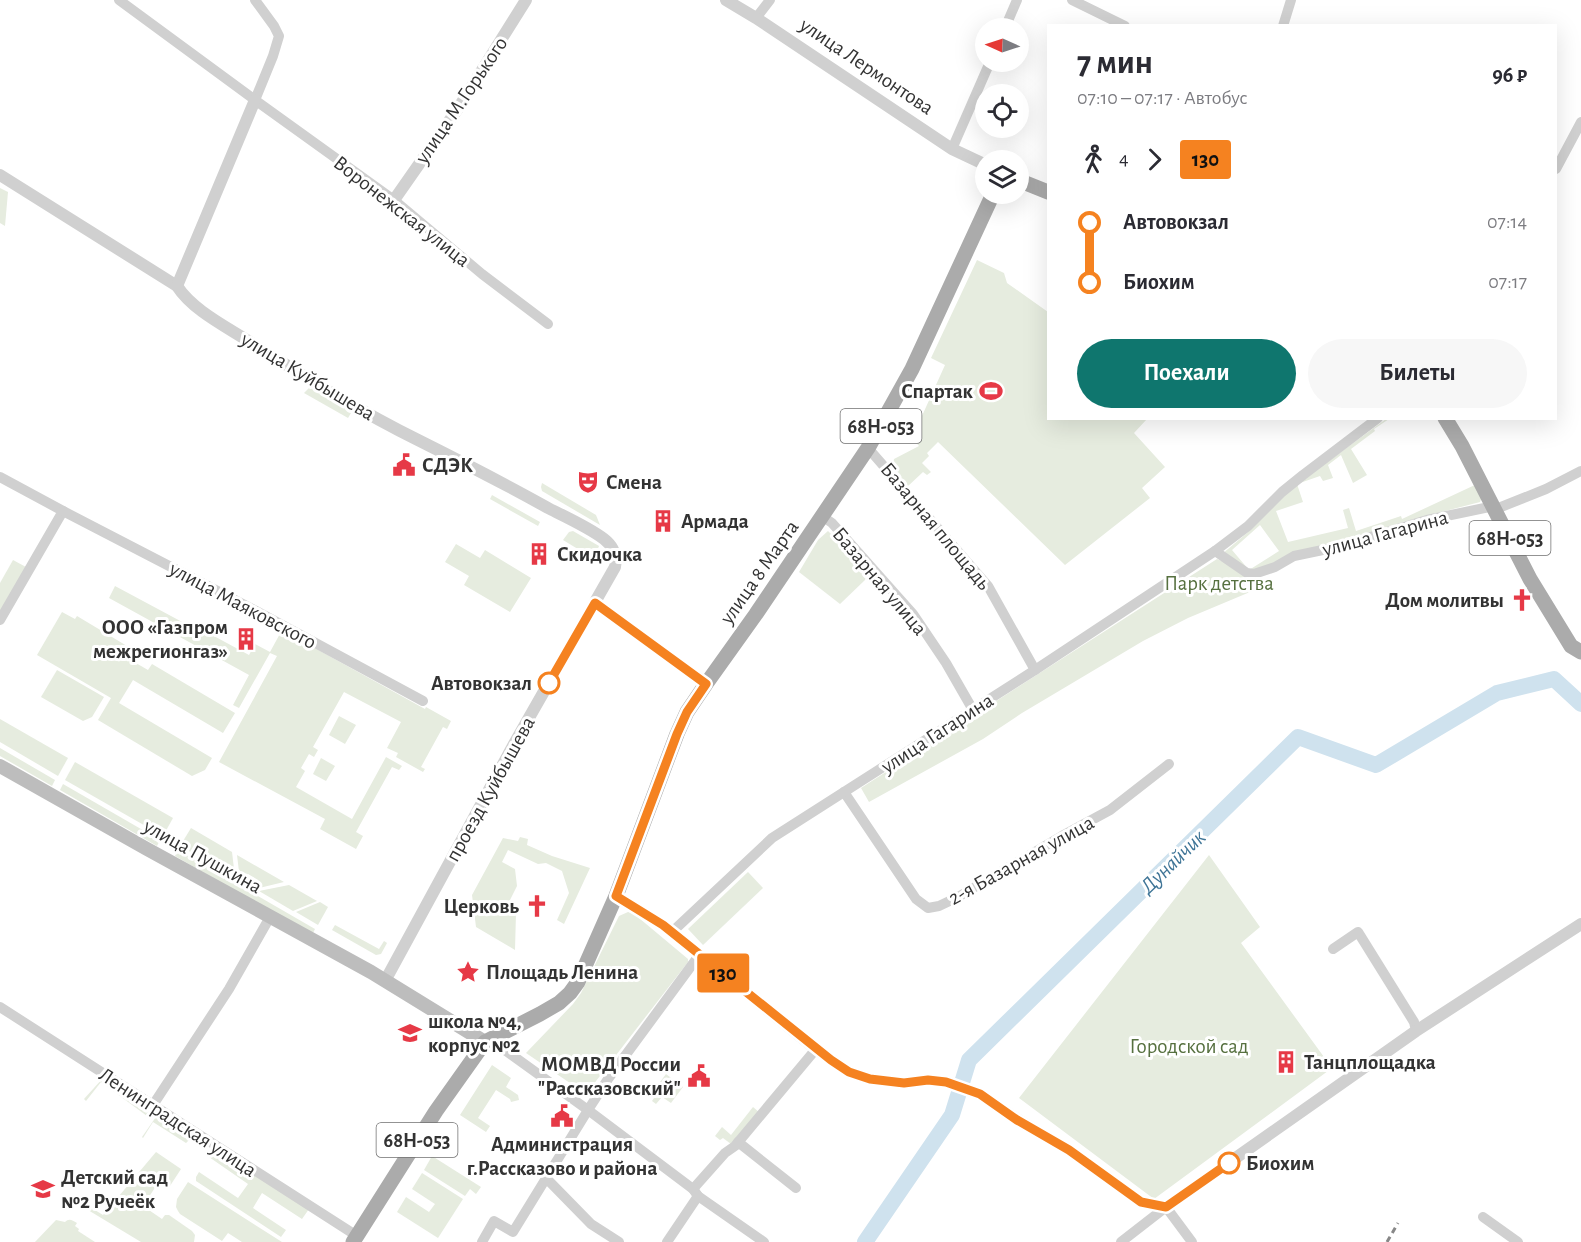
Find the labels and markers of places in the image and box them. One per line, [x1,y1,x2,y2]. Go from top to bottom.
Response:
sports icon: Спартак [978,378,1004,404]
place label: Спартак [901,381,974,402]
public building icon: СДЭК [391,452,417,478]
place label: СДЭК [422,455,473,476]
theatre icon: Смена [575,469,601,495]
place label: Смена [606,472,662,493]
building icon: Армада [650,508,676,534]
place label: Армада [681,511,749,532]
building icon: Скидочка [526,541,552,567]
place label: Скидочка [557,544,642,565]
church icon: Дом молитвы [1509,587,1535,613]
place label: Дом молитвы [1385,590,1504,611]
place label: ООО «Газпром межрегионгаз» [93,617,228,662]
building icon: ООО «Газпром межрегионгаз» [233,626,259,652]
marker: Автовокзал [538,672,560,694]
place label: Автовокзал [431,673,532,694]
church icon: Церковь [524,893,550,919]
place label: Церковь [444,896,519,917]
place icon: Площадь Ленина [455,959,481,985]
place label: Площадь Ленина [486,962,638,983]
place label: школа №4, корпус №2 [428,1011,522,1056]
school or university icon: школа №4, корпус №2 [397,1020,423,1046]
building icon: Танцплощадка [1273,1049,1299,1075]
place label: Танцплощадка [1304,1052,1436,1073]
place label: МОМВД России "Рассказовский" [538,1054,681,1099]
public building icon: МОМВД России "Рассказовский" [686,1063,712,1089]
public building icon: Администрация г.Рассказово и района [549,1103,575,1129]
place label: Администрация г.Рассказово и района [467,1134,657,1179]
marker: Биохим [1218,1152,1240,1174]
place label: Биохим [1246,1153,1314,1174]
place label: Детский сад №2 Ручеёк [61,1167,168,1212]
school or university icon: Детский сад №2 Ручеёк [30,1176,56,1202]

